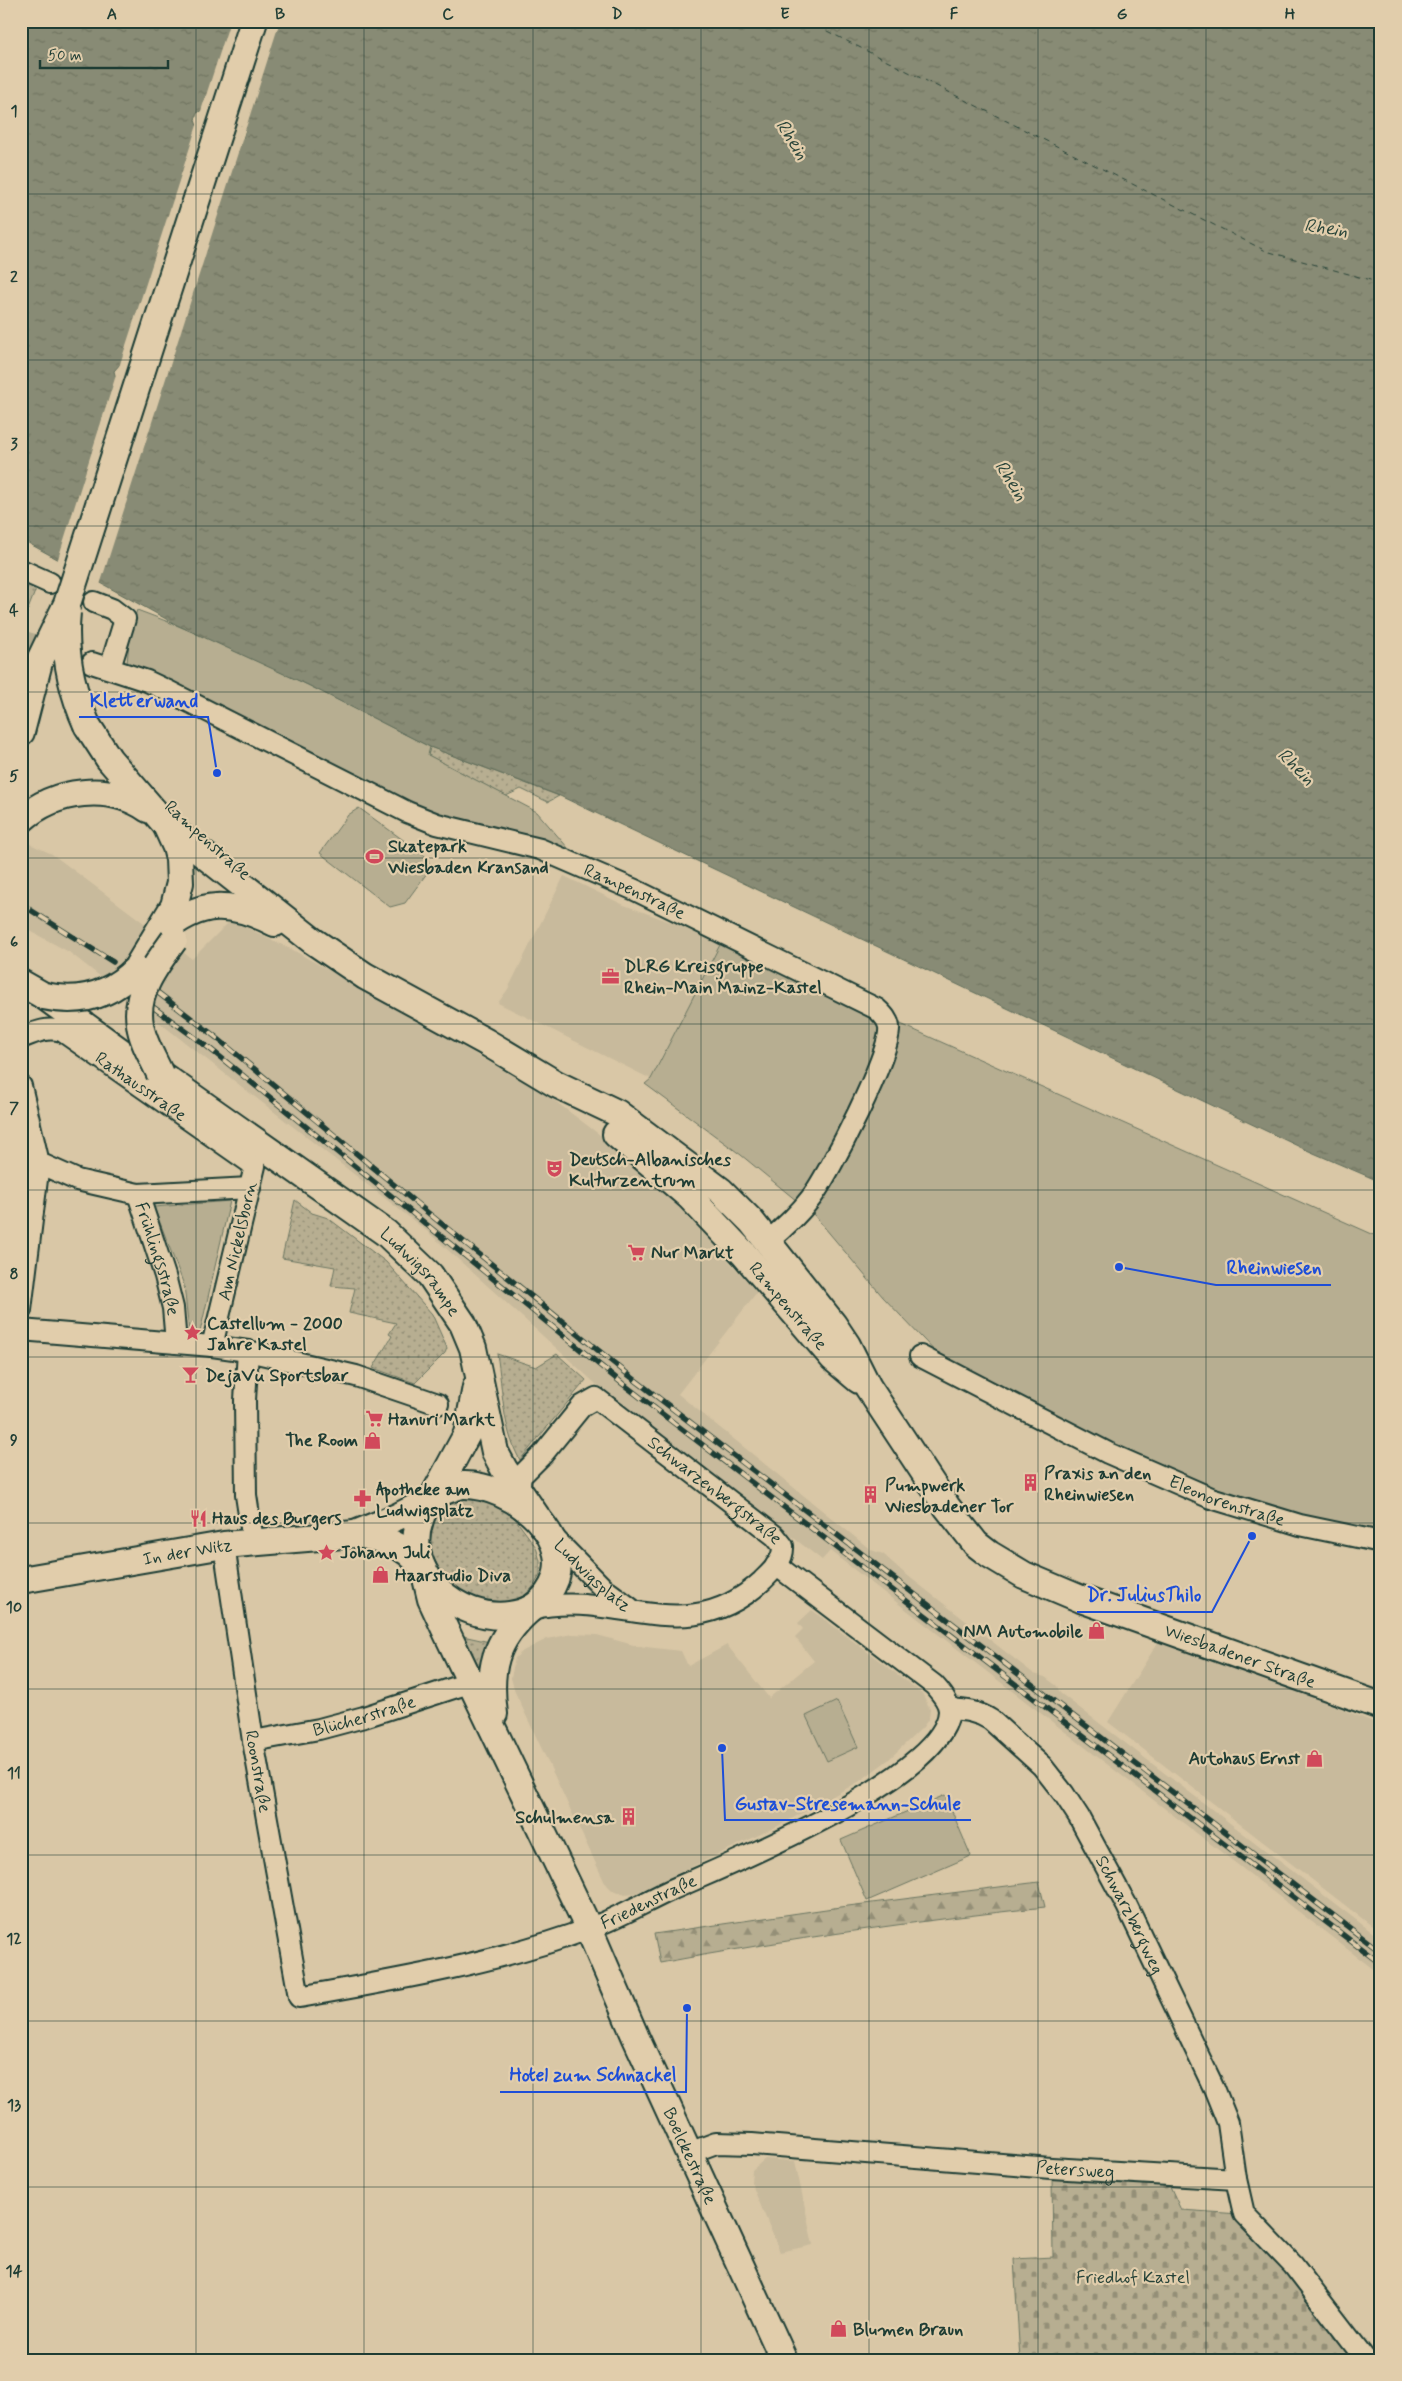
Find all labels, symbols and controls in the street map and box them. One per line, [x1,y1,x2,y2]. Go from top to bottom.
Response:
text: A [107,4,117,25]
text: B [275,4,285,25]
text: C [442,4,454,25]
text: D [611,4,623,25]
text: E [780,4,790,25]
text: F [950,4,959,25]
text: G [1117,4,1128,25]
text: H [1285,4,1296,25]
scale bar [40,38,168,70]
text: 50 m [48,46,82,66]
text: 1 [10,101,18,122]
water label: Rhein [769,115,814,165]
water label: Rhein [1302,213,1349,244]
text: 2 [10,267,18,288]
text: 3 [10,434,18,455]
water label: Rhein [988,456,1033,506]
text: 4 [9,600,19,621]
callout: Kletterwand [79,683,208,717]
text: Kletterwand [90,689,199,714]
water label: Rhein [1272,743,1320,791]
text: 5 [9,766,19,787]
street label: Rampenstraße [159,795,256,886]
place label: Skatepark Wiesbaden Kransand [387,835,549,880]
sports icon: Skatepark Wiesbaden Kransand [364,846,384,866]
street label: Rampenstraße [580,858,689,926]
text: 6 [10,932,18,953]
place label: DLRG Kreisgruppe Rhein-Main Mainz-Kastel [624,955,822,1000]
office icon: DLRG Kreisgruppe Rhein-Main Mainz-Kastel [600,966,620,986]
street label: Rathausstraße [90,1047,191,1128]
text: 7 [9,1098,19,1119]
place label: Deutsch-Albanisches Kulturzentrum [569,1148,731,1193]
theatre icon: Deutsch-Albanisches Kulturzentrum [545,1159,565,1179]
street label: Am Nickelsborn [213,1179,263,1303]
street label: Frühlingsstraße [129,1199,185,1317]
street label: Ludwigsrampe [374,1222,466,1322]
place label: Nur Markt [651,1241,734,1265]
supermarket icon: Nur Markt [627,1242,647,1262]
callout: Rheinwiesen [1216,1251,1331,1285]
text: Rheinwiesen [1227,1256,1322,1281]
street label: Rampenstraße [743,1257,832,1356]
text: 8 [9,1264,19,1285]
place label: Castellum - 2000 Jahre Kastel [207,1312,343,1357]
place icon: Castellum - 2000 Jahre Kastel [183,1323,203,1343]
place label: DejaVu Sportsbar [205,1364,349,1388]
bar icon: DejaVu Sportsbar [181,1365,201,1385]
place label: Hanuri Markt [388,1408,496,1432]
supermarket icon: Hanuri Markt [364,1409,384,1429]
place label: The Room [285,1429,358,1453]
text: 9 [10,1430,18,1451]
shop icon: The Room [362,1430,382,1450]
street label: Schwarzenbergstraße [642,1431,788,1550]
place label: Praxis an den Rheinwiesen [1044,1462,1151,1507]
street label: Eleonorenstraße [1165,1470,1288,1533]
building icon: Praxis an den Rheinwiesen [1020,1473,1040,1493]
place label: Pumpwerk Wiesbadener Tor [884,1474,1014,1519]
place label: Apotheke am Ludwigsplatz [376,1478,474,1523]
building icon: Pumpwerk Wiesbadener Tor [861,1485,881,1505]
pharmacy icon: Apotheke am Ludwigsplatz [352,1489,372,1509]
place label: Haus des Burgers [212,1507,342,1531]
restaurant icon: Haus des Burgers [188,1508,208,1528]
street label: In der Witz [141,1533,233,1572]
street label: Ludwigsplatz [548,1534,636,1618]
place label: Johann Juli [340,1541,431,1565]
place icon: Johann Juli [316,1542,336,1562]
place label: Haarstudio Diva [395,1564,511,1588]
shop icon: Haarstudio Diva [371,1565,391,1585]
callout: Dr. JuliusThilo [1077,1578,1212,1612]
text: Dr. JuliusThilo [1087,1583,1201,1608]
text: 10 [6,1597,22,1618]
street label: Wiesbadener Straße [1161,1619,1319,1695]
place label: NM Automobile [963,1620,1084,1644]
shop icon: NM Automobile [1087,1621,1107,1641]
street label: Blücherstraße [311,1690,419,1743]
street label: Roonstraße [239,1729,277,1815]
place label: Autohaus Ernst [1189,1747,1301,1771]
shop icon: Autohaus Ernst [1304,1748,1324,1768]
text: 11 [7,1763,21,1784]
callout: Gustav-Stresemann-Schule [725,1786,971,1820]
text: Gustav-Stresemann-Schule [735,1792,961,1817]
place label: Schulmensa [515,1806,615,1830]
building icon: Schulmensa [618,1807,638,1827]
street label: Schwarzbergweg [1089,1851,1169,1979]
street label: Friedenstraße [597,1869,701,1936]
text: 12 [6,1929,22,1950]
callout: Hotel zum Schnackel [500,2058,686,2092]
text: Hotel zum Schnackel [509,2063,677,2088]
text: 13 [7,2095,21,2116]
street label: Boelckestraße [657,2104,722,2209]
street label: Petersweg [1035,2156,1115,2186]
text: 14 [6,2261,23,2282]
park label: Friedhof Kastel [1076,2266,1190,2290]
place label: Blumen Braun [853,2318,963,2342]
shop icon: Blumen Braun [829,2319,849,2339]

